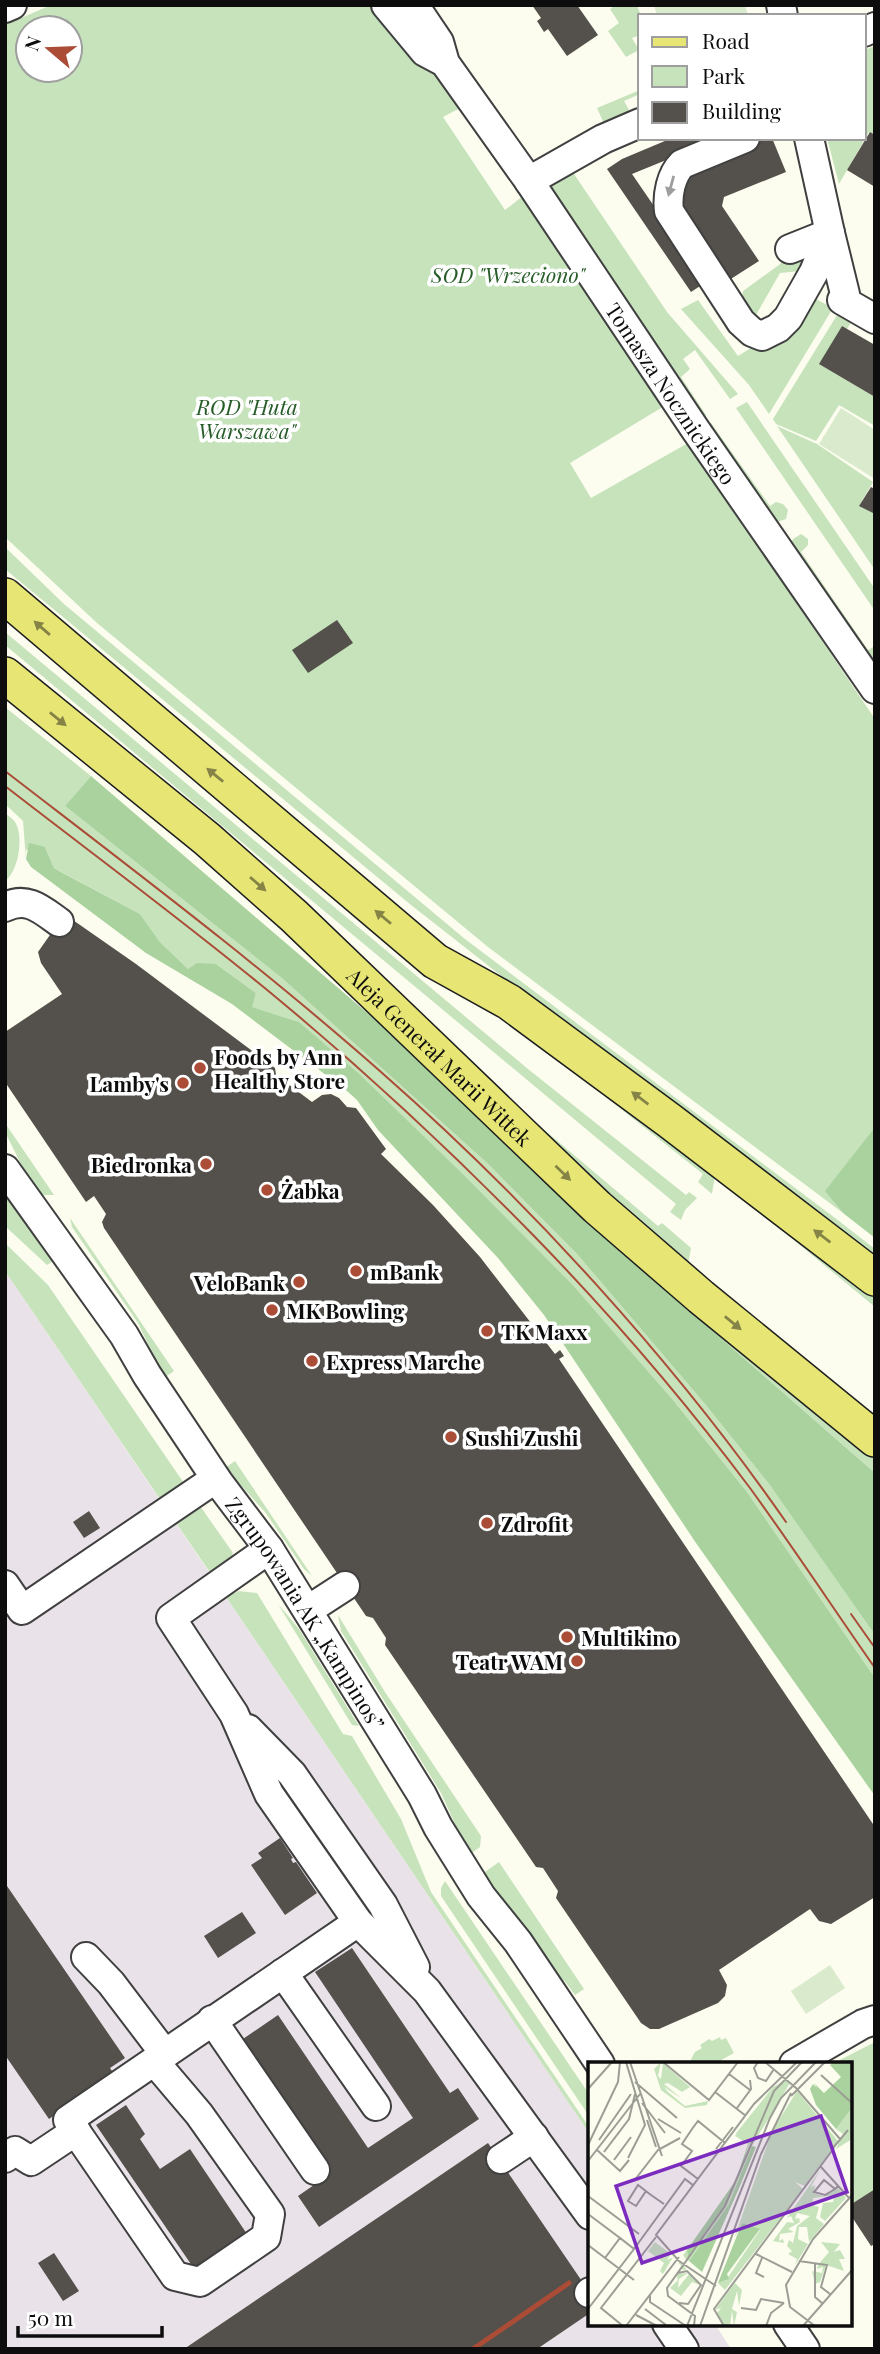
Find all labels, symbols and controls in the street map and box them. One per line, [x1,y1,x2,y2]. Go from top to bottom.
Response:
north arrow [14,14,84,84]
legend [638,14,866,140]
text: Road [702,26,750,54]
text: N [17,32,47,54]
text: Park [702,61,746,89]
text: Building [702,96,781,124]
one-way arrow [666,176,676,197]
park label: SOD "Wrzeciono" [430,260,587,288]
street label: Tomasza Nocznickiego [600,297,743,490]
park label: ROD "Huta Warszawa" [195,392,298,444]
one-way arrow [33,620,51,636]
one-way arrow [49,711,66,726]
one-way arrow [207,768,224,783]
one-way arrow [249,876,267,892]
one-way arrow [375,910,392,925]
street label: Aleja Generał Marii Wittek [341,960,539,1152]
place label: Foods by Ann Healthy Store [214,1042,345,1094]
marker: Foods by Ann Healthy Store [192,1060,208,1076]
place label: Lamby's [90,1069,169,1097]
marker: Lamby's [175,1075,191,1091]
one-way arrow [631,1092,649,1106]
place label: Biedronka [91,1150,192,1178]
marker: Biedronka [198,1156,214,1172]
one-way arrow [554,1165,571,1181]
place label: Żabka [281,1176,340,1204]
marker: Żabka [259,1182,275,1198]
one-way arrow [813,1228,831,1243]
place label: mBank [370,1257,440,1285]
marker: mBank [348,1263,364,1279]
place label: VeloBank [193,1268,286,1296]
marker: VeloBank [291,1274,307,1290]
place label: MK Bowling [286,1296,405,1324]
marker: MK Bowling [264,1302,280,1318]
one-way arrow [724,1316,742,1331]
place label: TK Maxx [501,1317,588,1345]
marker: TK Maxx [479,1323,495,1339]
place label: Express Marche [326,1347,481,1375]
marker: Express Marche [304,1353,320,1369]
place label: Sushi Zushi [465,1423,579,1451]
marker: Sushi Zushi [443,1429,459,1445]
street label: Zgrupowania AK „Kampinos” [220,1491,392,1735]
place label: Zdrofit [501,1509,569,1537]
marker: Zdrofit [479,1515,495,1531]
place label: Multikino [581,1623,677,1651]
marker: Multikino [559,1629,575,1645]
place label: Teatr WAM [456,1647,563,1675]
marker: Teatr WAM [569,1653,585,1669]
inset map [588,2062,852,2326]
scale bar [18,2294,161,2338]
text: 50 m [28,2303,74,2331]

